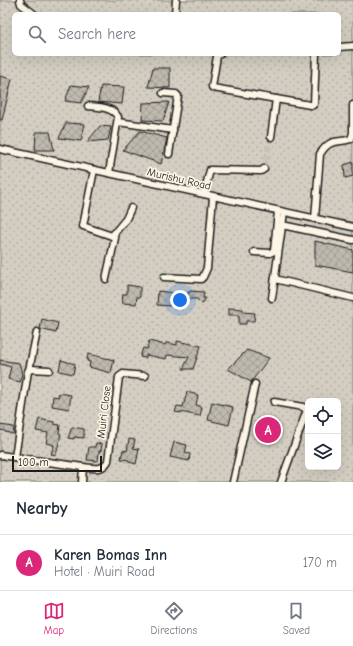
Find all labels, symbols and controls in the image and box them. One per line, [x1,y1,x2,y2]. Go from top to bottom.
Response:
search box [12,12,341,56]
icon: search [26,23,48,45]
text: Search here [58,25,136,43]
street label: Murishu Road [146,165,212,193]
your location [170,290,190,310]
street label: Muiri Close [94,385,114,439]
map controls [305,398,341,470]
button: locate [305,398,341,434]
pin: A [255,415,281,445]
button: layers [305,434,341,470]
scale bar [12,454,102,473]
text: 100 m [18,456,49,469]
text: Nearby [16,499,67,518]
text: Karen Bomas Inn [54,546,167,564]
text: A [25,555,33,570]
text: 170 m [303,555,337,570]
text: Hotel · Muiri Road [54,564,155,579]
tab: Map [43,600,65,637]
tab: Directions [151,600,197,637]
tab: Saved [283,600,310,637]

